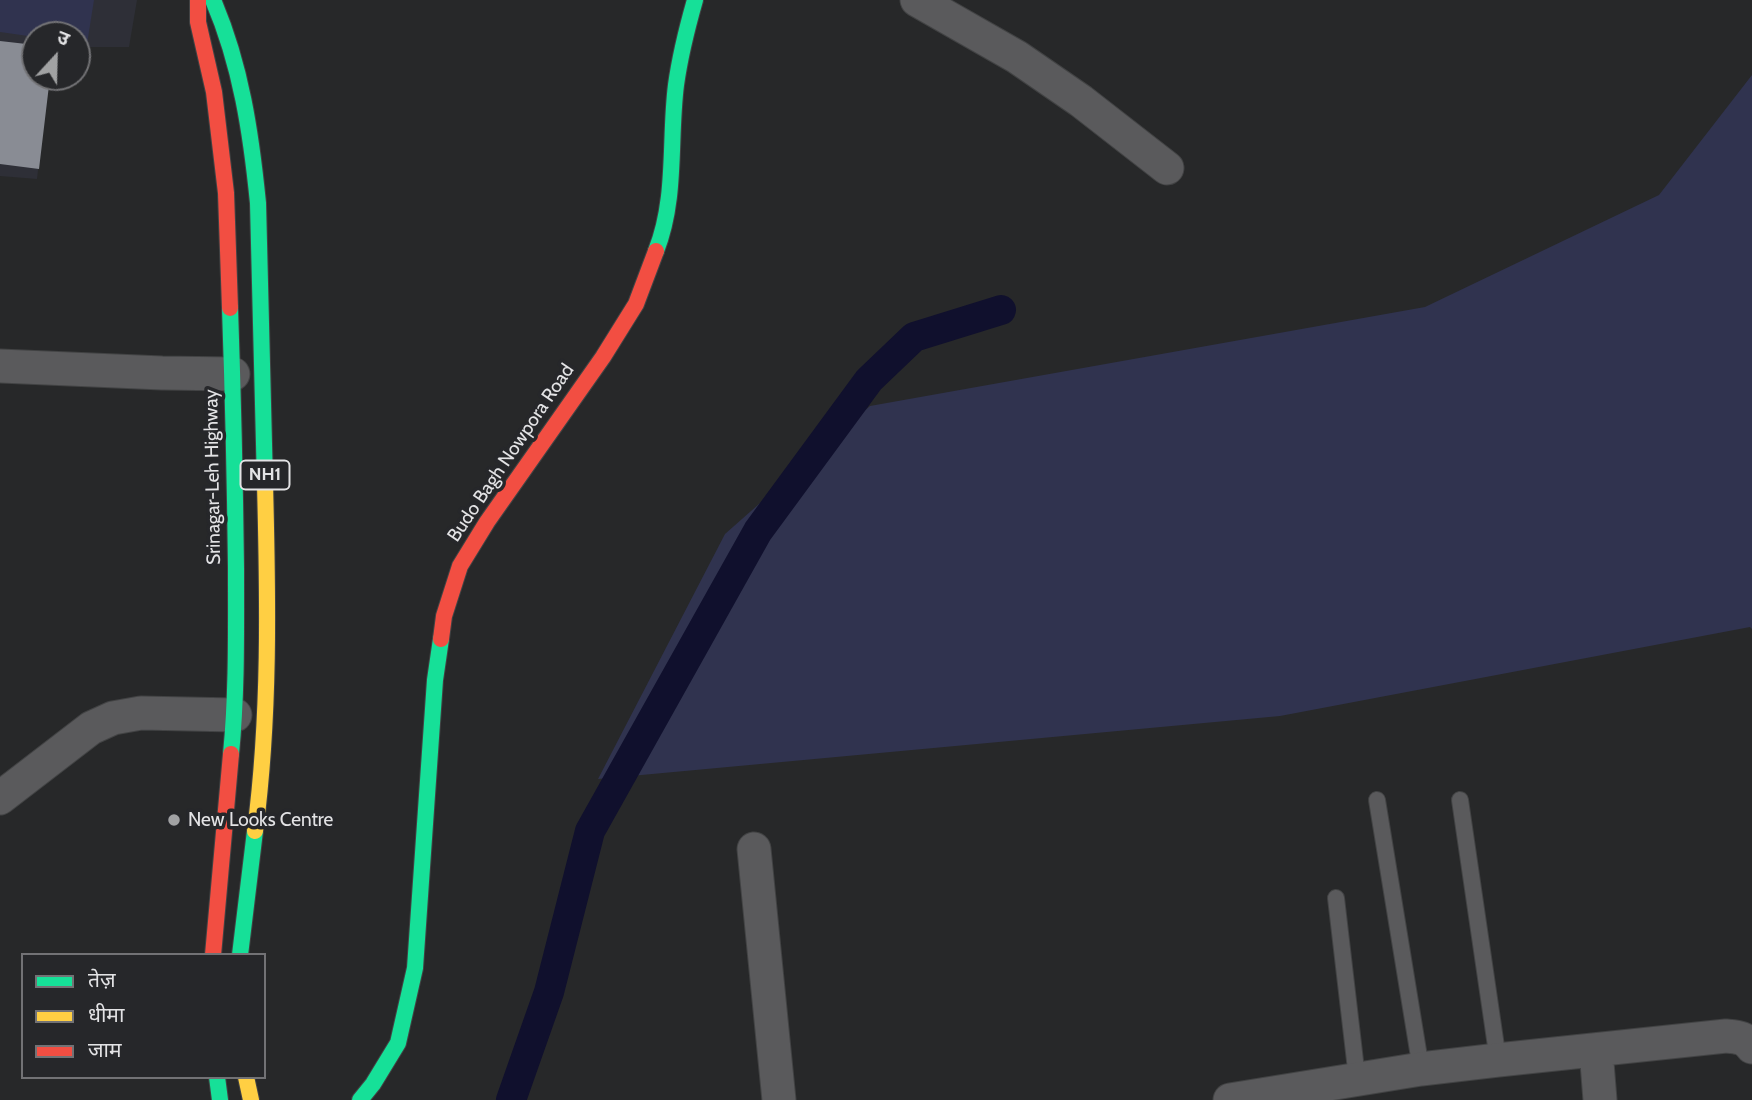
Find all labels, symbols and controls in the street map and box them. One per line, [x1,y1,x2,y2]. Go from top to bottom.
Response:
north arrow [21,21,91,91]
text: उ [54,25,73,51]
street label: Budo Bagh Nowpora Road [443,360,579,546]
street label: Srinagar-Leh Highway [200,389,226,565]
road number: NH1 [240,461,290,490]
place label: New Looks Centre [188,809,333,831]
marker: New Looks Centre [166,812,182,828]
legend [21,953,266,1079]
text: तेज़ [88,967,116,992]
text: धीमा [88,1002,124,1027]
text: जाम [88,1037,122,1062]

